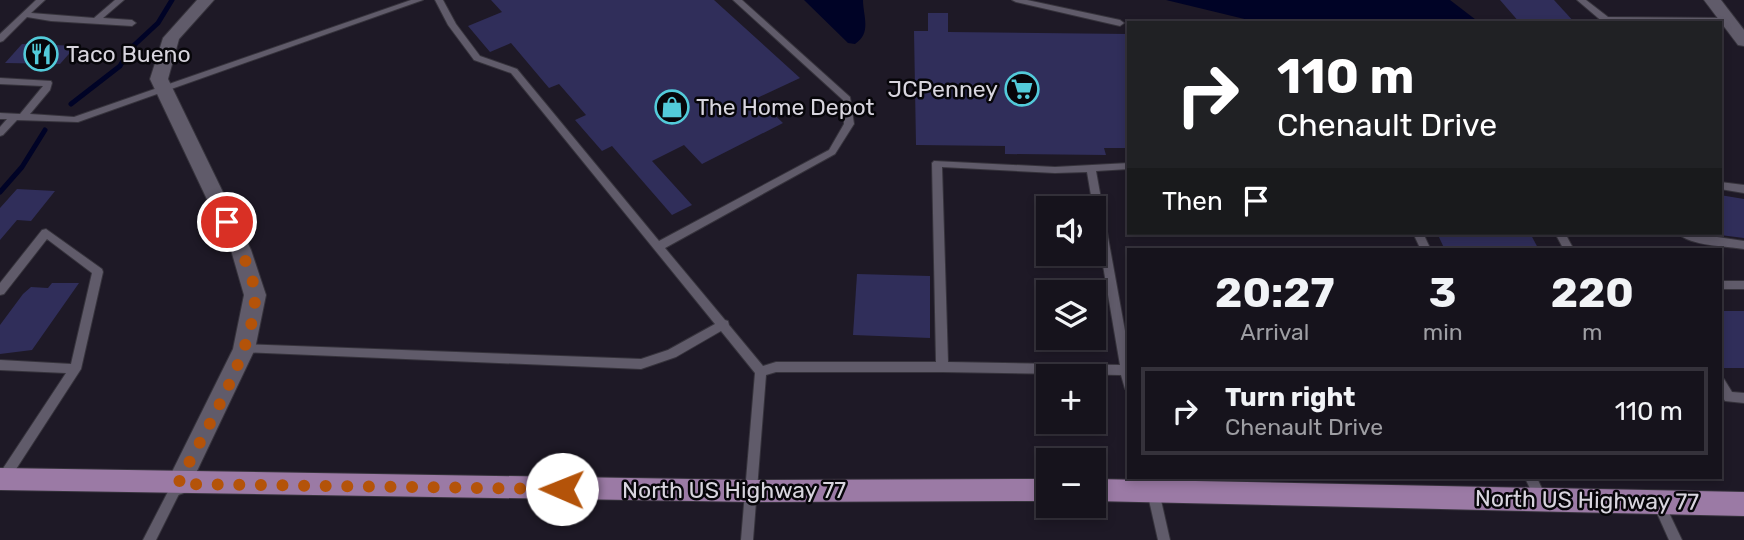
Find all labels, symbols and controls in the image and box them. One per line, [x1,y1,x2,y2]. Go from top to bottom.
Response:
restaurant icon: Taco Bueno [22,35,60,73]
place label: Taco Bueno [66,40,191,68]
text: 110 m [1277,47,1414,105]
icon: right [1162,49,1253,140]
supermarket icon: JCPenney [1003,70,1041,108]
place label: JCPenney [888,75,998,103]
shop icon: The Home Depot [653,88,691,126]
place label: The Home Depot [696,93,874,121]
text: Chenault Drive [1277,106,1497,144]
icon: arrive [1237,182,1275,220]
text: Then [1162,186,1223,217]
pin [197,192,257,252]
map controls [1036,196,1106,518]
button: sound [1036,196,1106,266]
icon: arrive [208,203,246,241]
text: 20:27 [1215,268,1335,318]
text: 3 [1429,268,1457,318]
text: 220 [1551,268,1634,318]
button: layers [1036,280,1106,350]
text: Arrival [1240,318,1309,346]
text: min [1423,318,1463,346]
text: m [1582,318,1603,346]
button: + [1036,364,1106,434]
text: Turn right [1225,382,1355,413]
icon: right [1166,392,1204,430]
text: 110 m [1615,396,1683,427]
text: Chenault Drive [1225,413,1383,441]
button: − [1036,448,1106,518]
position arrow [525,452,599,526]
street label: North US Highway 77 [622,476,846,504]
street label: North US Highway 77 [1475,484,1699,516]

